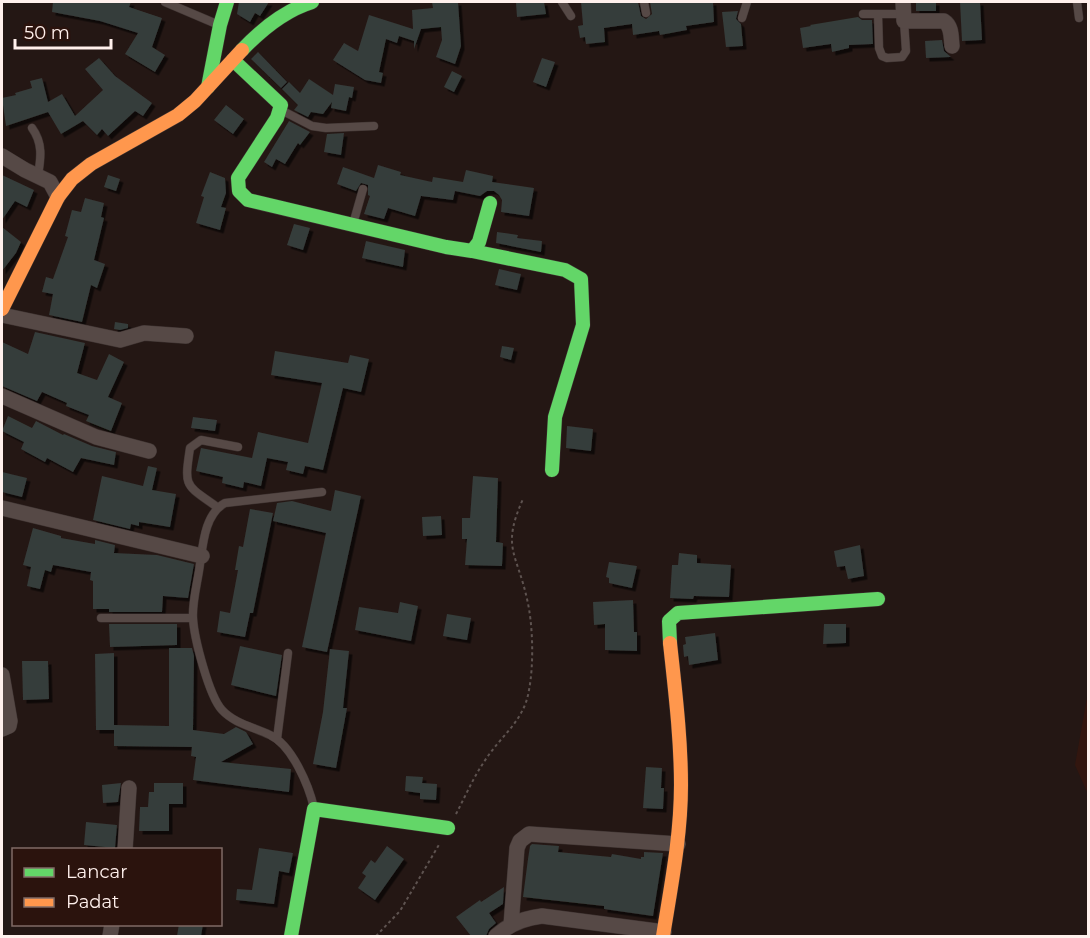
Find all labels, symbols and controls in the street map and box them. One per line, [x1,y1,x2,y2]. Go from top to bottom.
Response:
scale bar [15,12,111,50]
text: 50 m [24,22,70,44]
legend [12,848,222,926]
text: Lancar [66,861,127,883]
text: Padat [66,891,119,913]

